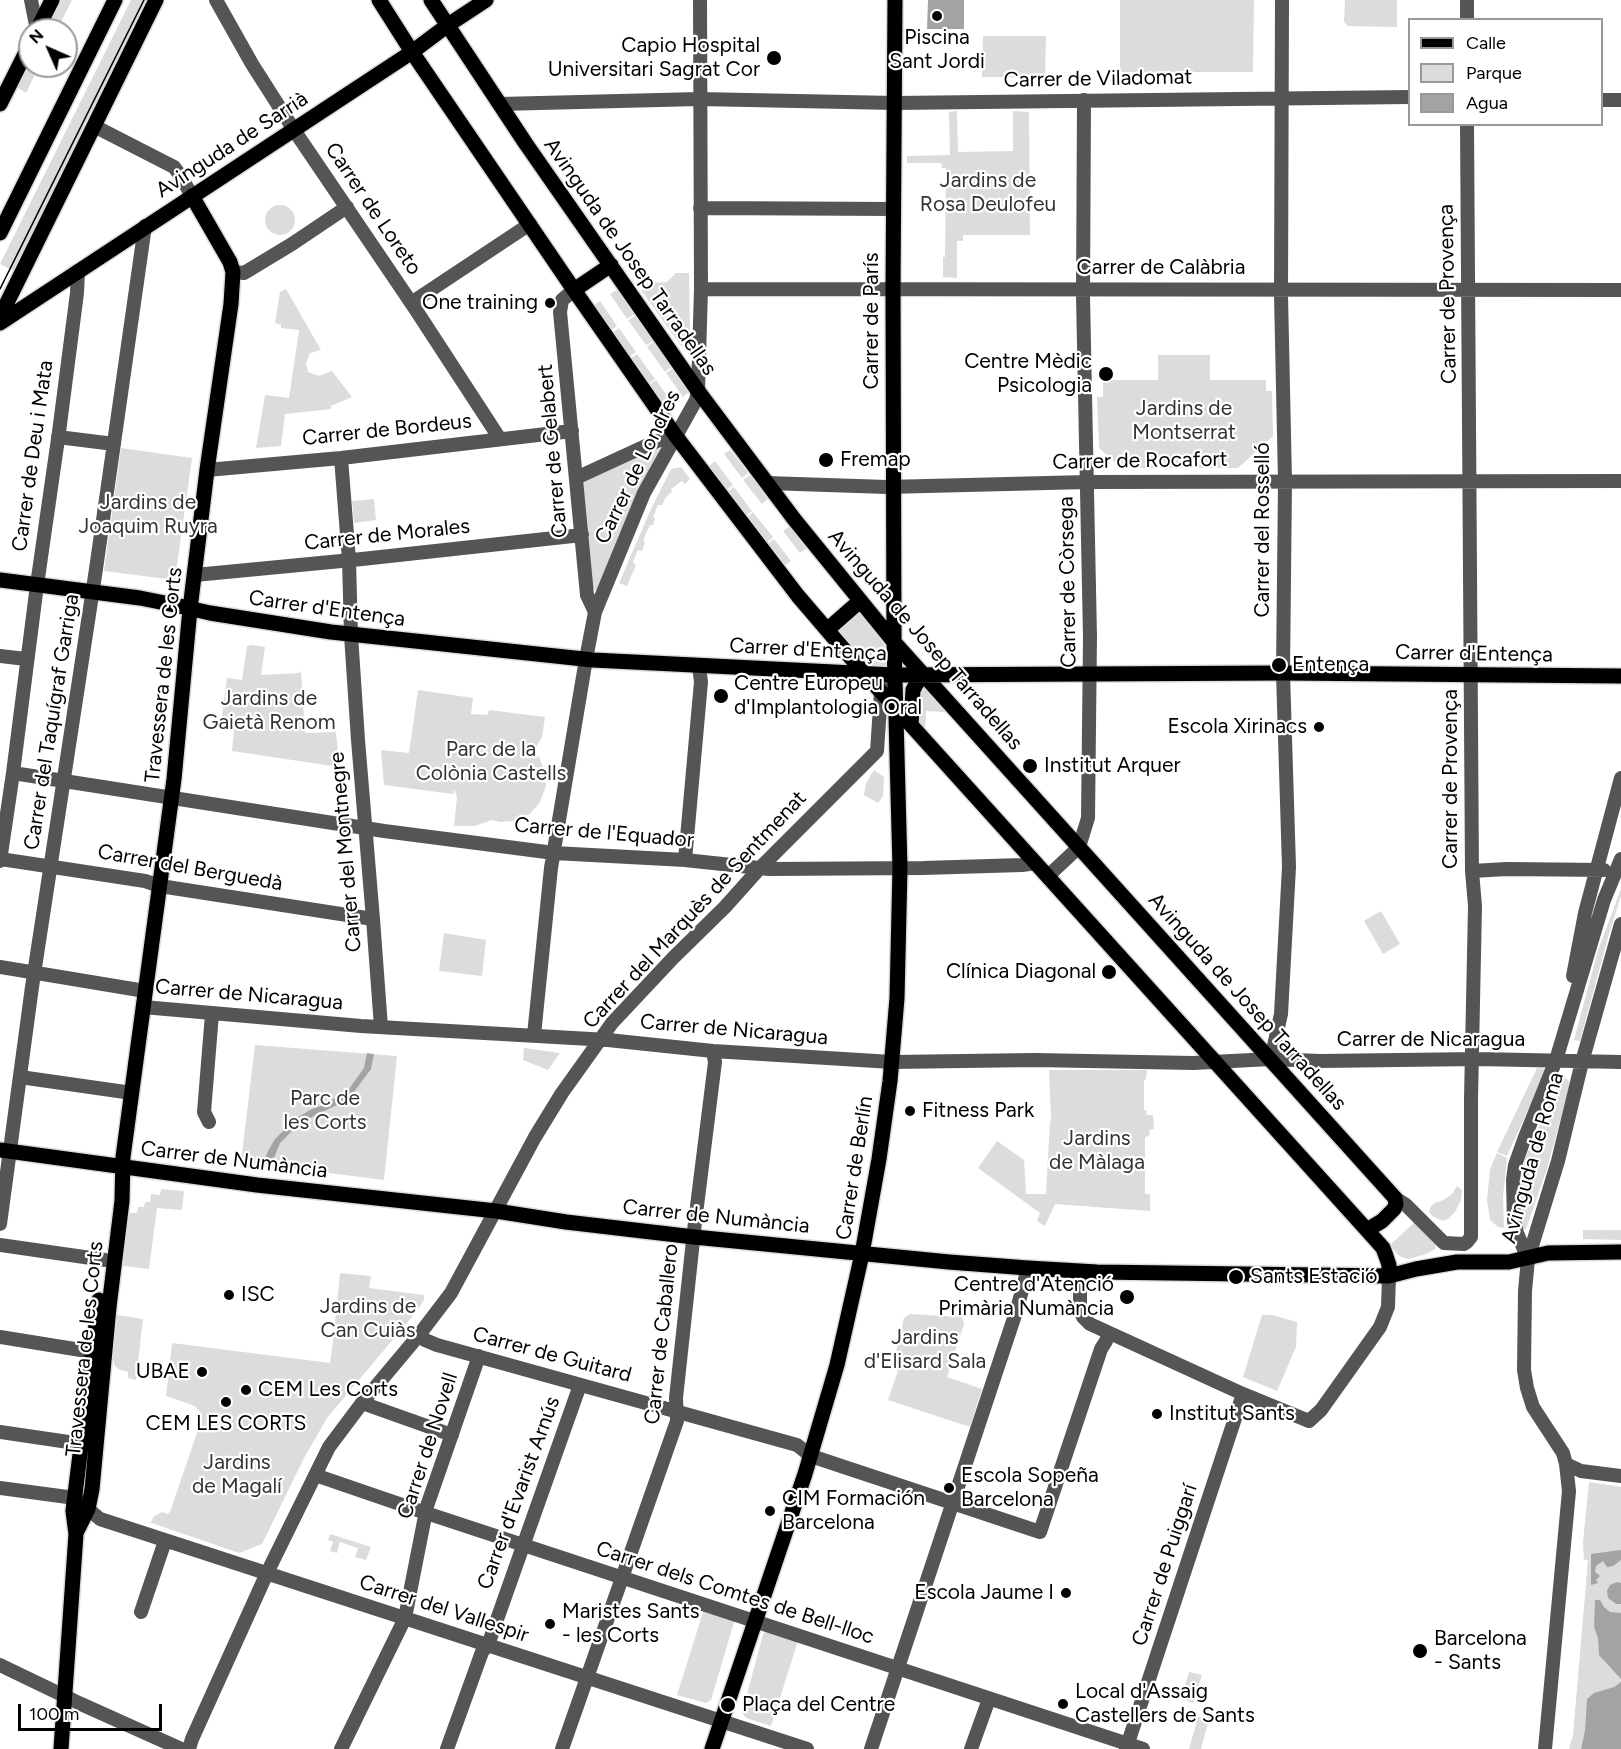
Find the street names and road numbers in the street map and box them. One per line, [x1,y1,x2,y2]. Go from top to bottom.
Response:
street label: Carrer de Viladomat [1004,65,1192,93]
street label: Avinguda de Sarrià [151,86,313,204]
street label: Avinguda de Josep Tarradellas [538,133,722,381]
street label: Carrer de Loreto [319,138,427,280]
street label: Carrer de Provença [1434,204,1462,384]
street label: Carrer de París [859,252,885,390]
street label: Carrer de Calàbria [1077,255,1245,281]
street label: Carrer de Deu i Mata [7,359,59,553]
street label: Carrer de Gelabert [533,363,573,539]
street label: Carrer de Londres [590,386,686,548]
street label: Carrer de Bordeus [301,409,473,451]
street label: Carrer del Rosselló [1250,442,1276,618]
street label: Carrer de Rocafort [1052,447,1228,475]
street label: Carrer de Còrsega [1054,496,1082,668]
street label: Carrer de Morales [303,514,471,556]
street label: Avinguda de Josep Tarradellas [822,525,1028,755]
street label: Travessera de les Corts [140,566,188,784]
street label: Carrer d'Entença [247,586,407,632]
street label: Carrer del Taquígraf Garriga [19,592,85,852]
street label: Carrer d'Entença [729,633,887,667]
street label: Carrer d'Entença [1395,640,1553,668]
street label: Carrer de Provença [1438,689,1464,869]
street label: Carrer del Montnegre [325,751,367,953]
street label: Carrer del Marquès de Sentmenat [578,786,812,1034]
street label: Carrer de l'Equador [513,813,695,853]
street label: Carrer del Berguedà [96,839,284,897]
street label: Avinguda de Josep Tarradellas [1143,888,1351,1116]
street label: Carrer de Nicaragua [154,974,344,1016]
street label: Carrer de Nicaragua [639,1009,829,1051]
street label: Carrer de Nicaragua [1337,1027,1525,1053]
street label: Avinguda de Roma [1497,1070,1569,1246]
street label: Carrer de Berlín [831,1094,879,1242]
street label: Carrer de Numància [139,1136,329,1184]
street label: Carrer de Numància [621,1195,811,1239]
street label: Travessera de les Corts [61,1240,109,1458]
street label: Carrer de Caballero [640,1242,684,1426]
street label: Carrer de Guitard [470,1322,634,1388]
street label: Carrer de Novell [392,1370,464,1522]
street label: Carrer d'Evarist Arnús [472,1393,566,1593]
street label: Carrer de Puiggarí [1127,1481,1203,1649]
street label: Carrer dels Comtes de Bell-lloc [593,1536,877,1650]
street label: Carrer del Vallespir [356,1570,532,1648]

